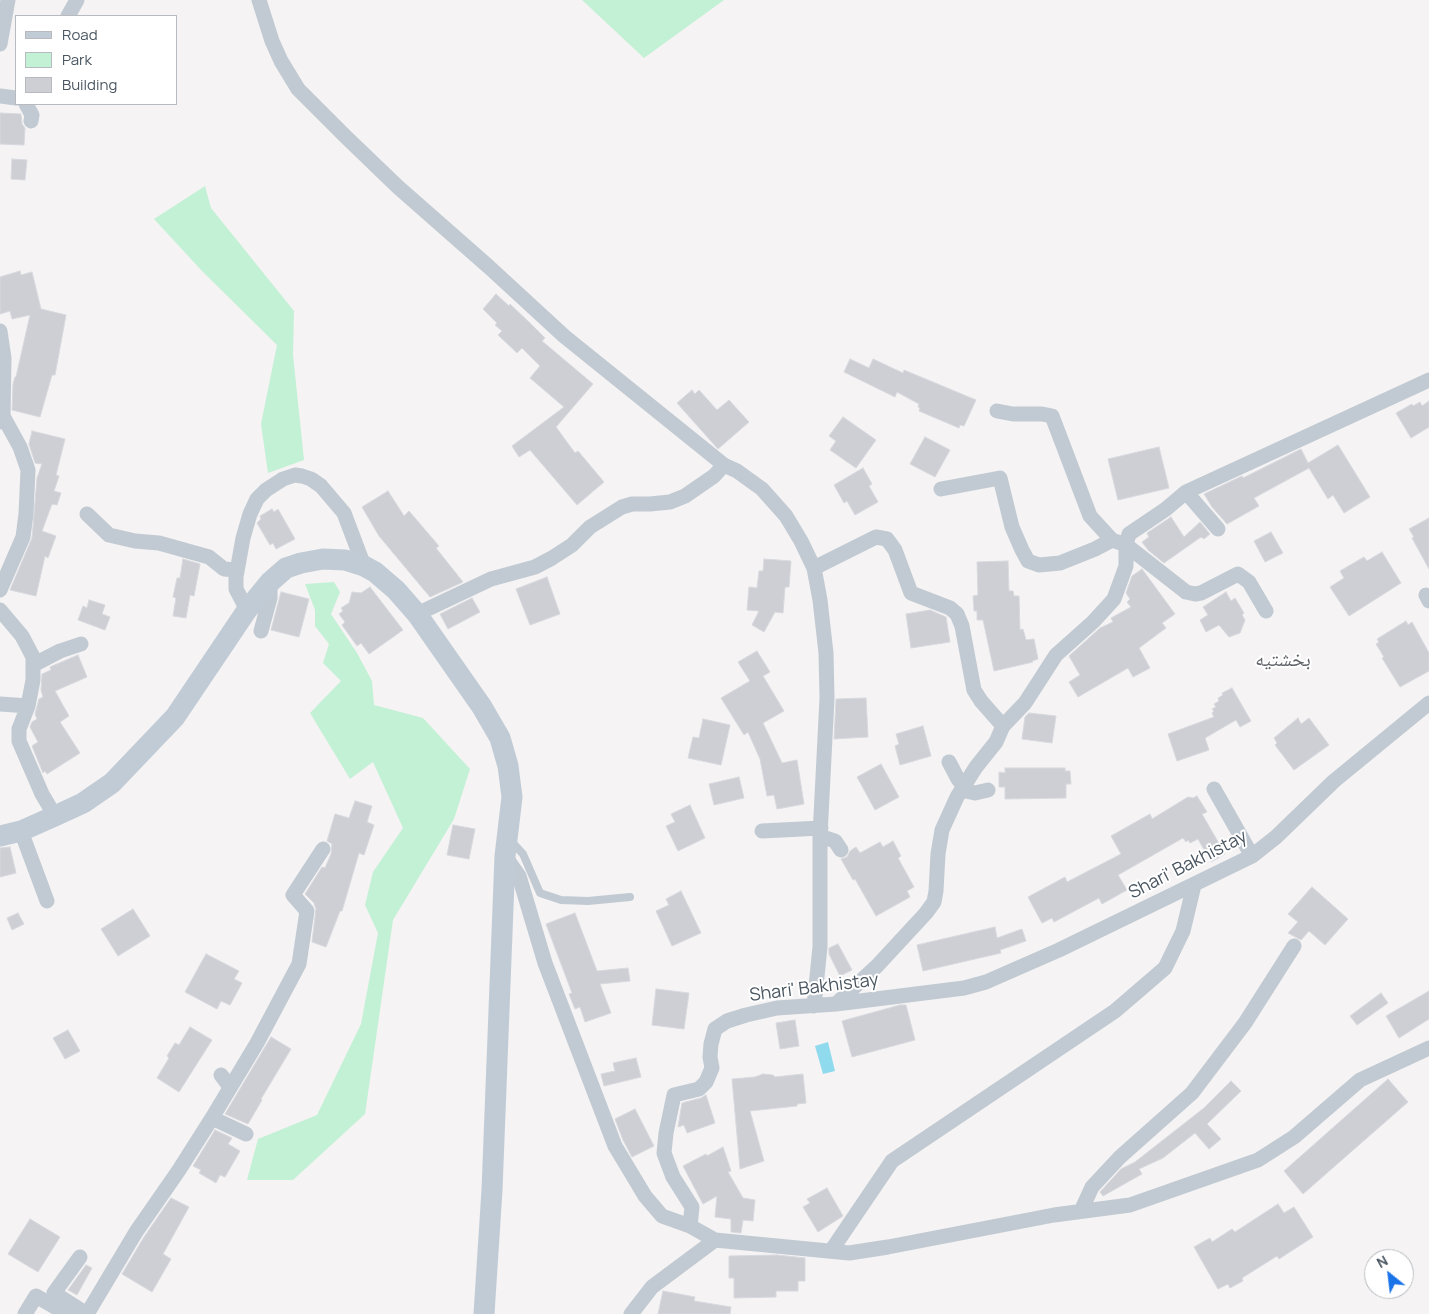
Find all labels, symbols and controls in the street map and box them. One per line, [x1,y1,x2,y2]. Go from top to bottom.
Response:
legend [15,15,178,105]
text: Road [62,24,98,45]
text: Park [62,49,92,70]
text: Building [62,74,117,95]
district label: بخشتيه [1255,648,1311,672]
street label: Shari' Bakhistay [1125,826,1251,904]
street label: Shari' Bakhistay [748,969,880,1007]
north arrow [1364,1249,1414,1299]
text: N [1373,1251,1391,1272]

